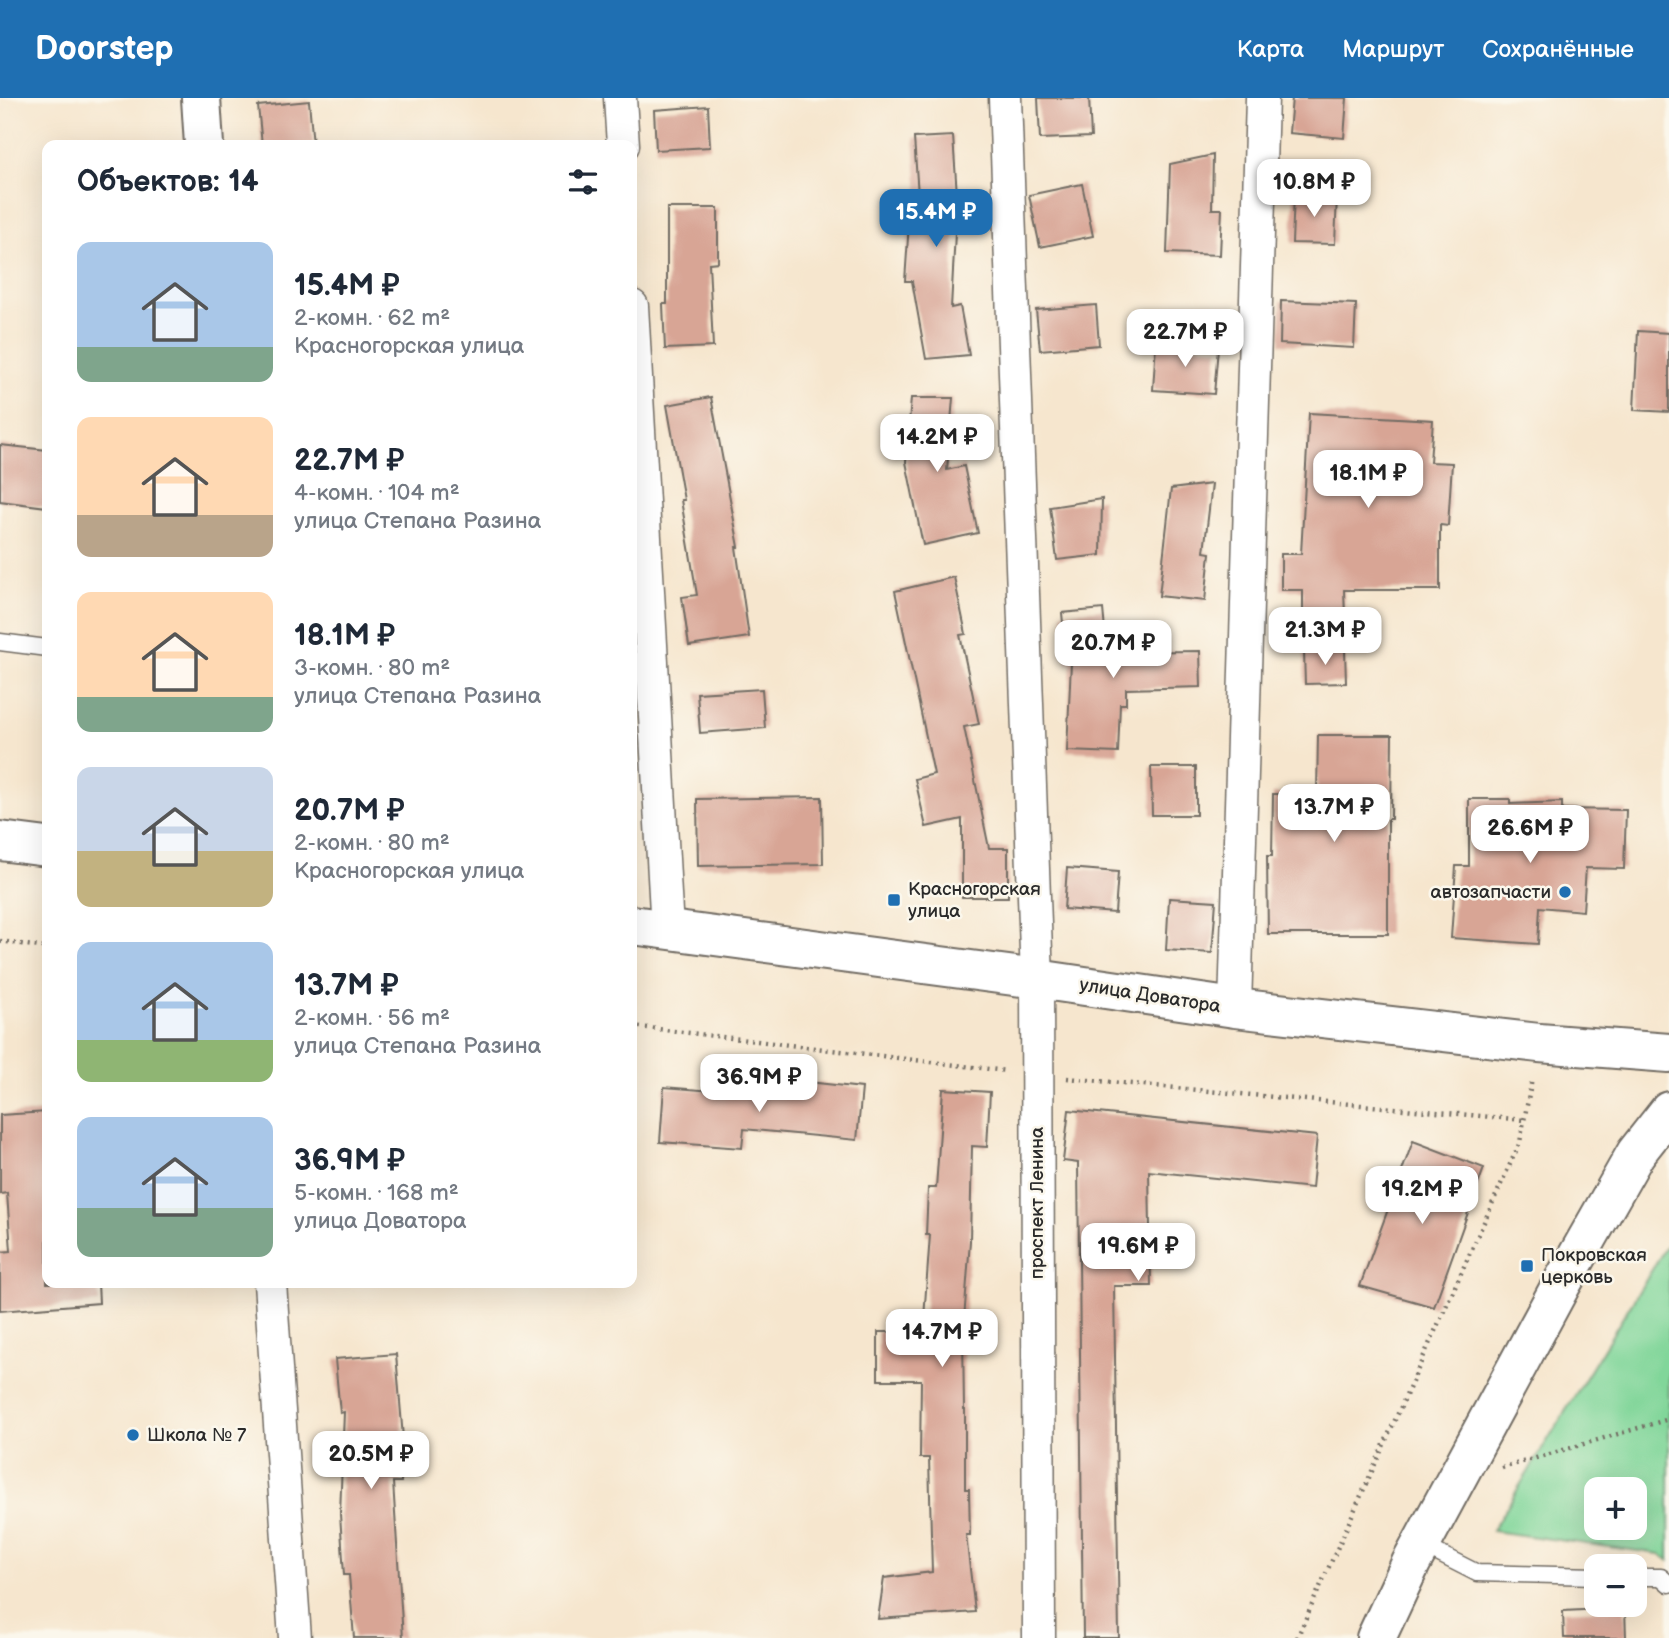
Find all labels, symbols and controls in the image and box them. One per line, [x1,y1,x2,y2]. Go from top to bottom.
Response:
text: Doorstep [35,29,173,69]
text: Карта [1237,35,1304,64]
text: Маршрут [1342,35,1444,64]
text: Сохранённые [1482,35,1634,64]
pin: 10.8M ₽ [1249,159,1379,219]
icon: filters [564,163,602,201]
text: Объектов: 14 [77,164,259,200]
text: 10.8M ₽ [1273,168,1355,196]
pin: 15.4M ₽ [871,190,1001,249]
text: 15.4M ₽ [896,198,976,226]
text: 15.4M ₽ [294,268,400,304]
icon: home [133,270,217,354]
text: 2-комн. · 62 m² [294,304,450,332]
pin: 22.7M ₽ [1120,310,1250,369]
text: 22.7M ₽ [1143,318,1227,346]
text: Красногорская улица [294,332,524,360]
pin: 14.2M ₽ [872,414,1002,474]
text: 14.2M ₽ [896,423,978,451]
text: 22.7M ₽ [294,443,405,479]
icon: home [133,445,217,529]
pin: 18.1M ₽ [1303,450,1433,510]
text: 18.1M ₽ [1329,459,1407,487]
text: 4-комн. · 104 m² [294,479,460,507]
text: улица Степана Разина [294,507,541,535]
pin: 21.3M ₽ [1260,608,1390,667]
text: 21.3M ₽ [1285,616,1365,644]
text: 18.1M ₽ [294,618,395,654]
icon: home [133,620,217,704]
pin: 20.7M ₽ [1048,620,1178,680]
text: 20.7M ₽ [1071,629,1155,657]
text: 3-комн. · 80 m² [294,654,450,682]
text: улица Степана Разина [294,682,541,710]
pin: 13.7M ₽ [1269,784,1399,844]
text: 20.7M ₽ [294,793,405,829]
text: 13.7M ₽ [1294,793,1374,821]
icon: home [133,795,217,879]
pin: 26.6M ₽ [1465,806,1595,865]
text: 26.6M ₽ [1487,814,1573,842]
text: 2-комн. · 80 m² [294,829,450,857]
text: Красногорская улица [294,857,524,885]
place label: Красногорская улица [908,878,1041,923]
place label: автозапчасти [1430,881,1551,904]
marker: автозапчасти [1557,884,1573,900]
marker: Красногорская улица [886,892,902,908]
text: 13.7M ₽ [294,968,399,1004]
icon: home [133,970,217,1054]
street label: улица Доватора [1078,973,1222,1019]
text: 2-комн. · 56 m² [294,1004,450,1032]
text: улица Степана Разина [294,1032,541,1060]
pin: 36.9M ₽ [694,1054,824,1114]
text: 36.9M ₽ [716,1063,802,1091]
street label: проспект Ленина [1026,1127,1049,1279]
text: 36.9M ₽ [294,1143,405,1179]
icon: home [133,1145,217,1229]
pin: 19.2M ₽ [1357,1166,1487,1226]
text: 19.2M ₽ [1381,1175,1463,1203]
text: 5-комн. · 168 m² [294,1179,459,1207]
text: улица Доватора [294,1207,467,1235]
pin: 19.6M ₽ [1073,1224,1203,1283]
text: 19.6M ₽ [1097,1232,1179,1260]
place label: Покровская церковь [1541,1244,1647,1289]
marker: Покровская церковь [1519,1258,1535,1274]
pin: 14.7M ₽ [877,1310,1007,1369]
text: 14.7M ₽ [902,1318,982,1346]
place label: Школа № 7 [147,1424,247,1447]
marker: Школа № 7 [125,1427,141,1443]
pin: 20.5M ₽ [306,1432,436,1491]
text: 20.5M ₽ [328,1440,414,1468]
map controls [1584,1477,1647,1617]
button: + [1584,1477,1647,1540]
button: − [1584,1554,1647,1617]

